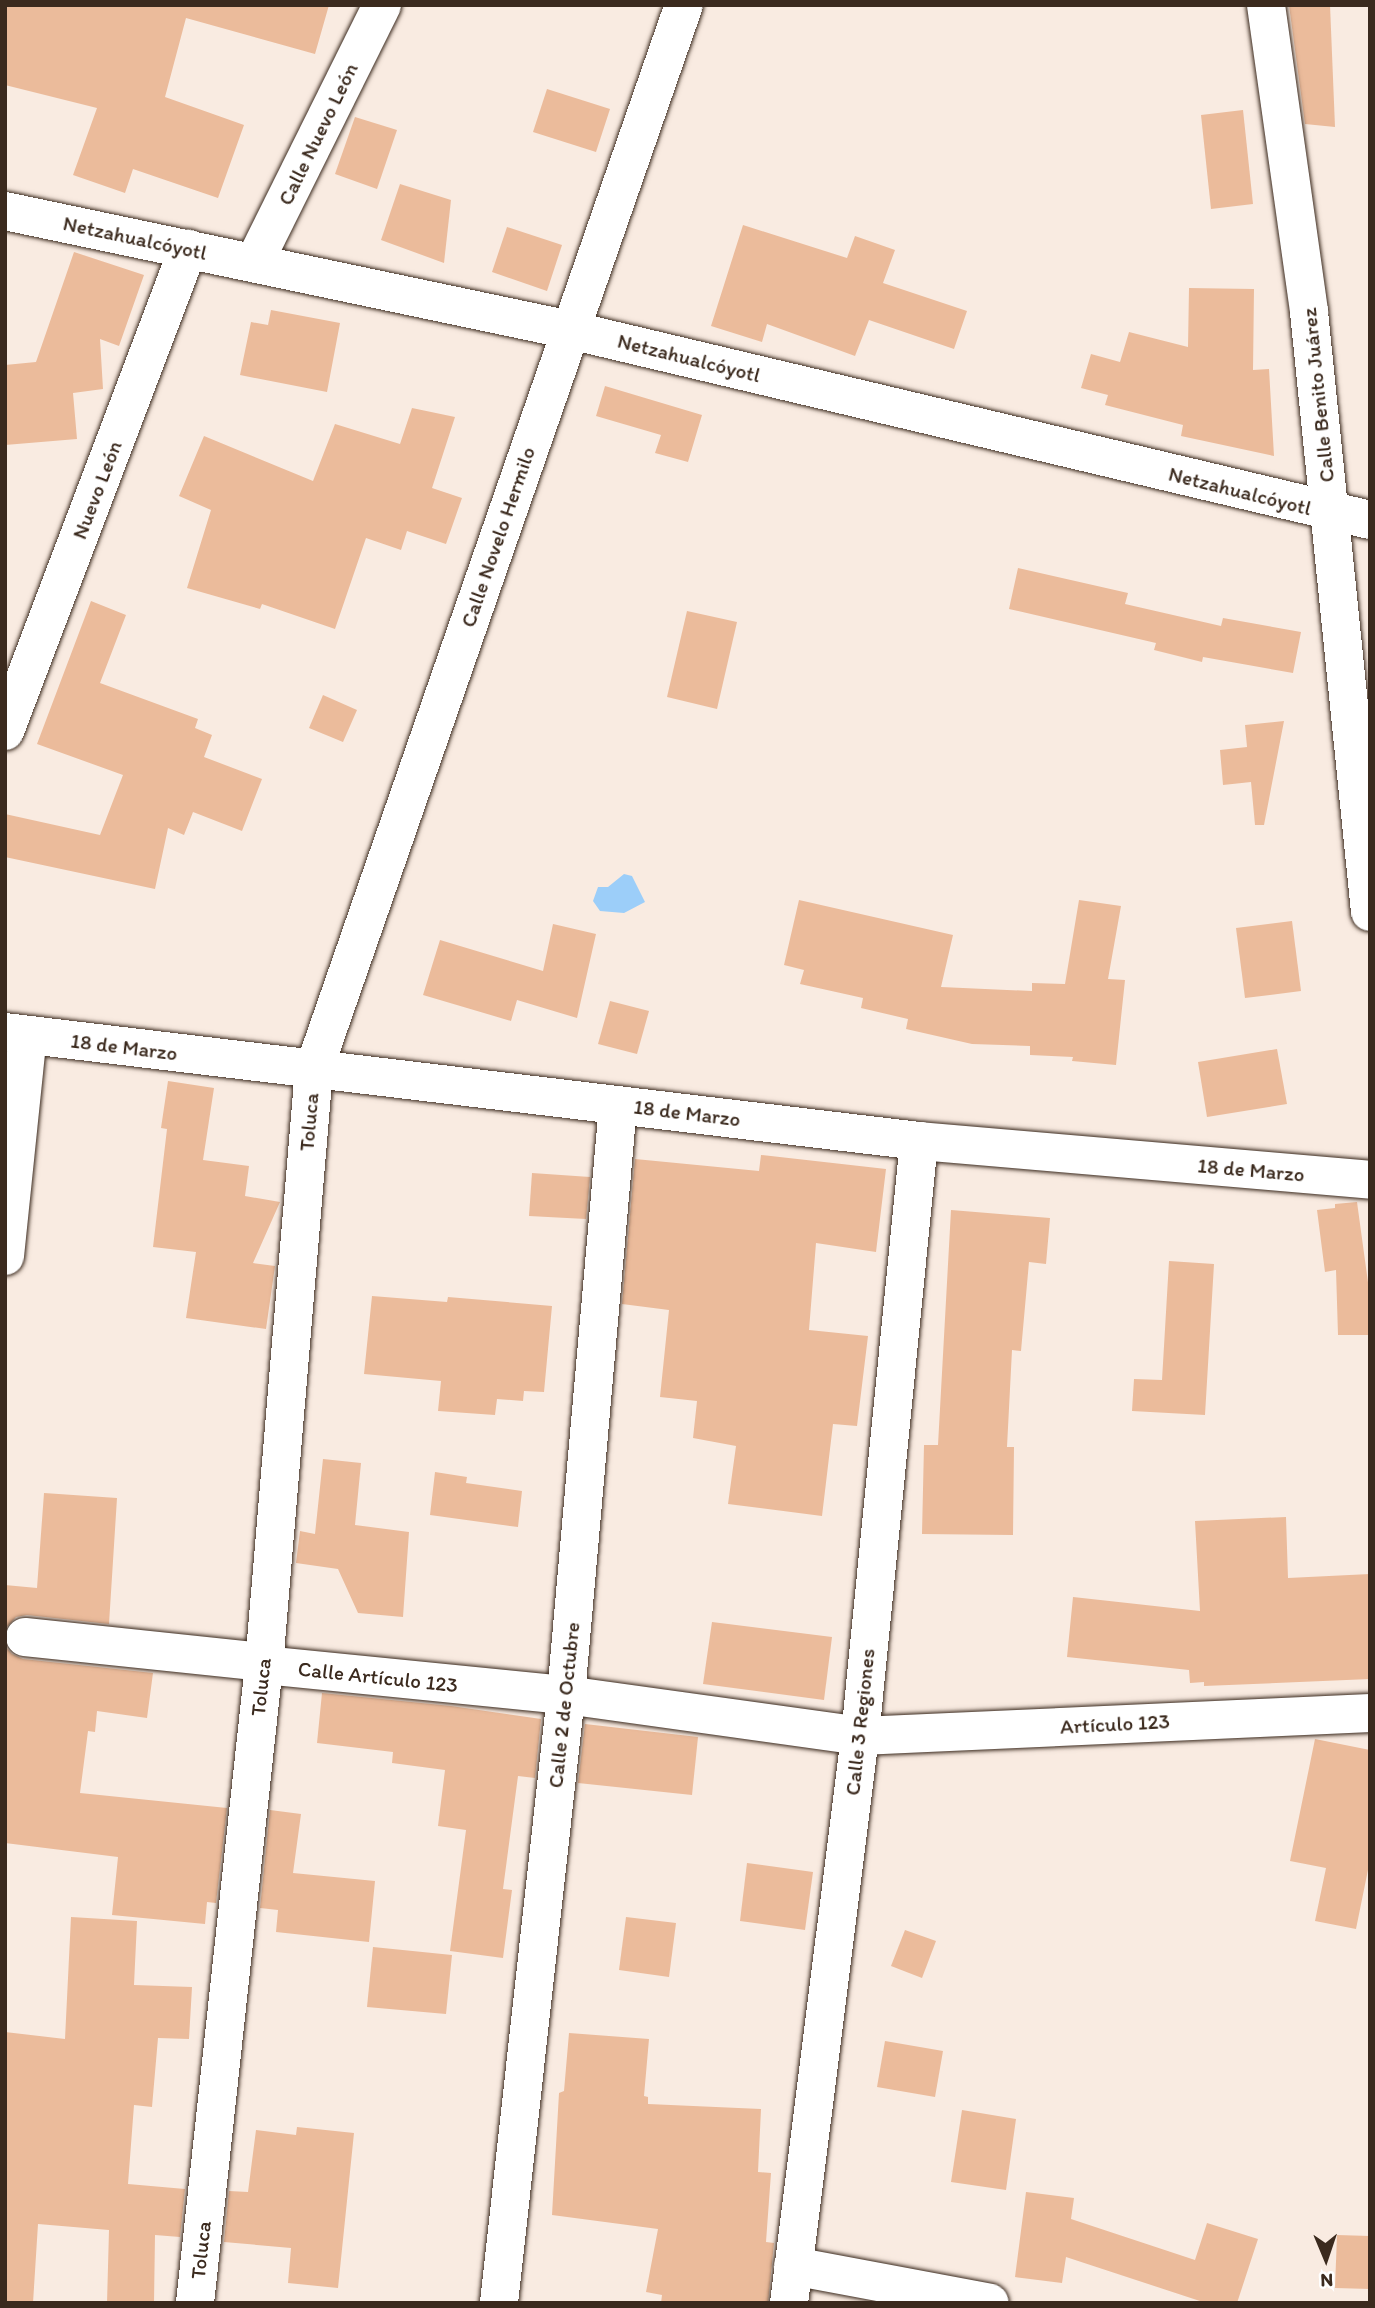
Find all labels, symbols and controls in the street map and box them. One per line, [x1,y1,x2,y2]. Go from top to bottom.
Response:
street label: Calle Nuevo León [273,59,363,209]
street label: Netzahualcóyotl [61,210,209,266]
street label: Calle Benito Juárez [1296,306,1340,484]
street label: Netzahualcóyotl [615,328,763,388]
street label: Nuevo León [67,437,127,543]
street label: Calle Novelo Hermilo [455,444,541,630]
street label: Netzahualcóyotl [1166,461,1314,521]
street label: 18 de Marzo [69,1028,179,1066]
street label: Toluca [294,1092,324,1152]
street label: 18 de Marzo [632,1094,742,1132]
street label: 18 de Marzo [1196,1153,1306,1187]
street label: Calle 2 de Octubre [543,1621,585,1789]
street label: Calle 3 Regiones [840,1647,880,1797]
street label: Calle Artículo 123 [297,1656,459,1698]
street label: Toluca [245,1657,277,1717]
street label: Artículo 123 [1059,1709,1171,1739]
street label: Toluca [185,2220,217,2280]
north arrow [1291,2224,1361,2294]
text: N [1320,2269,1334,2292]

